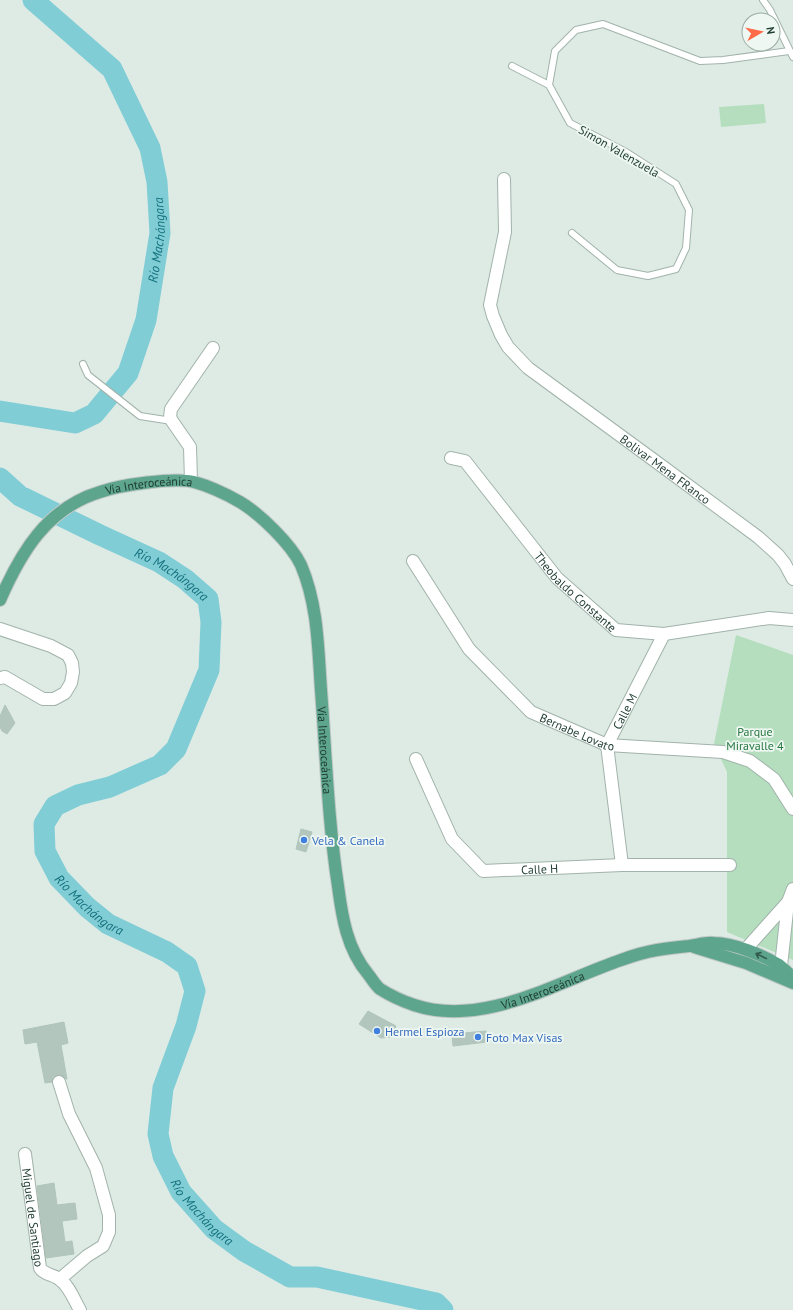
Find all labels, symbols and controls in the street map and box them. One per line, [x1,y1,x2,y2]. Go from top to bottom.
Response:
north arrow [741,12,781,52]
text: N [763,26,778,35]
street label: Simon Valenzuela [576,122,662,180]
water label: Río Machángara [144,196,169,284]
street label: Bolivar Mena FRanco [618,431,713,507]
street label: Vía Interoceánica [103,473,194,498]
water label: Río Machángara [132,544,213,605]
street label: Theobaldo Constante [532,549,620,635]
street label: Calle M [609,691,640,732]
street label: Vía Interoceánica [315,705,336,795]
street label: Bernabe Lovato [538,709,615,753]
park label: Parque Miravalle 4 [726,724,784,753]
place label: Vela & Canela [311,833,385,848]
marker: Vela & Canela [299,835,309,845]
street label: Calle H [521,860,558,877]
water label: Río Machángara [51,870,127,939]
one-way arrow [755,952,767,960]
street label: Vía Interoceánica [498,967,587,1012]
place label: Hermel Espioza [385,1024,465,1039]
marker: Hermel Espioza [372,1026,382,1036]
place label: Foto Max Visas [486,1030,562,1045]
marker: Foto Max Visas [473,1032,483,1042]
street label: Miguel de Santiago [19,1167,47,1268]
water label: Río Machángara [167,1176,237,1249]

